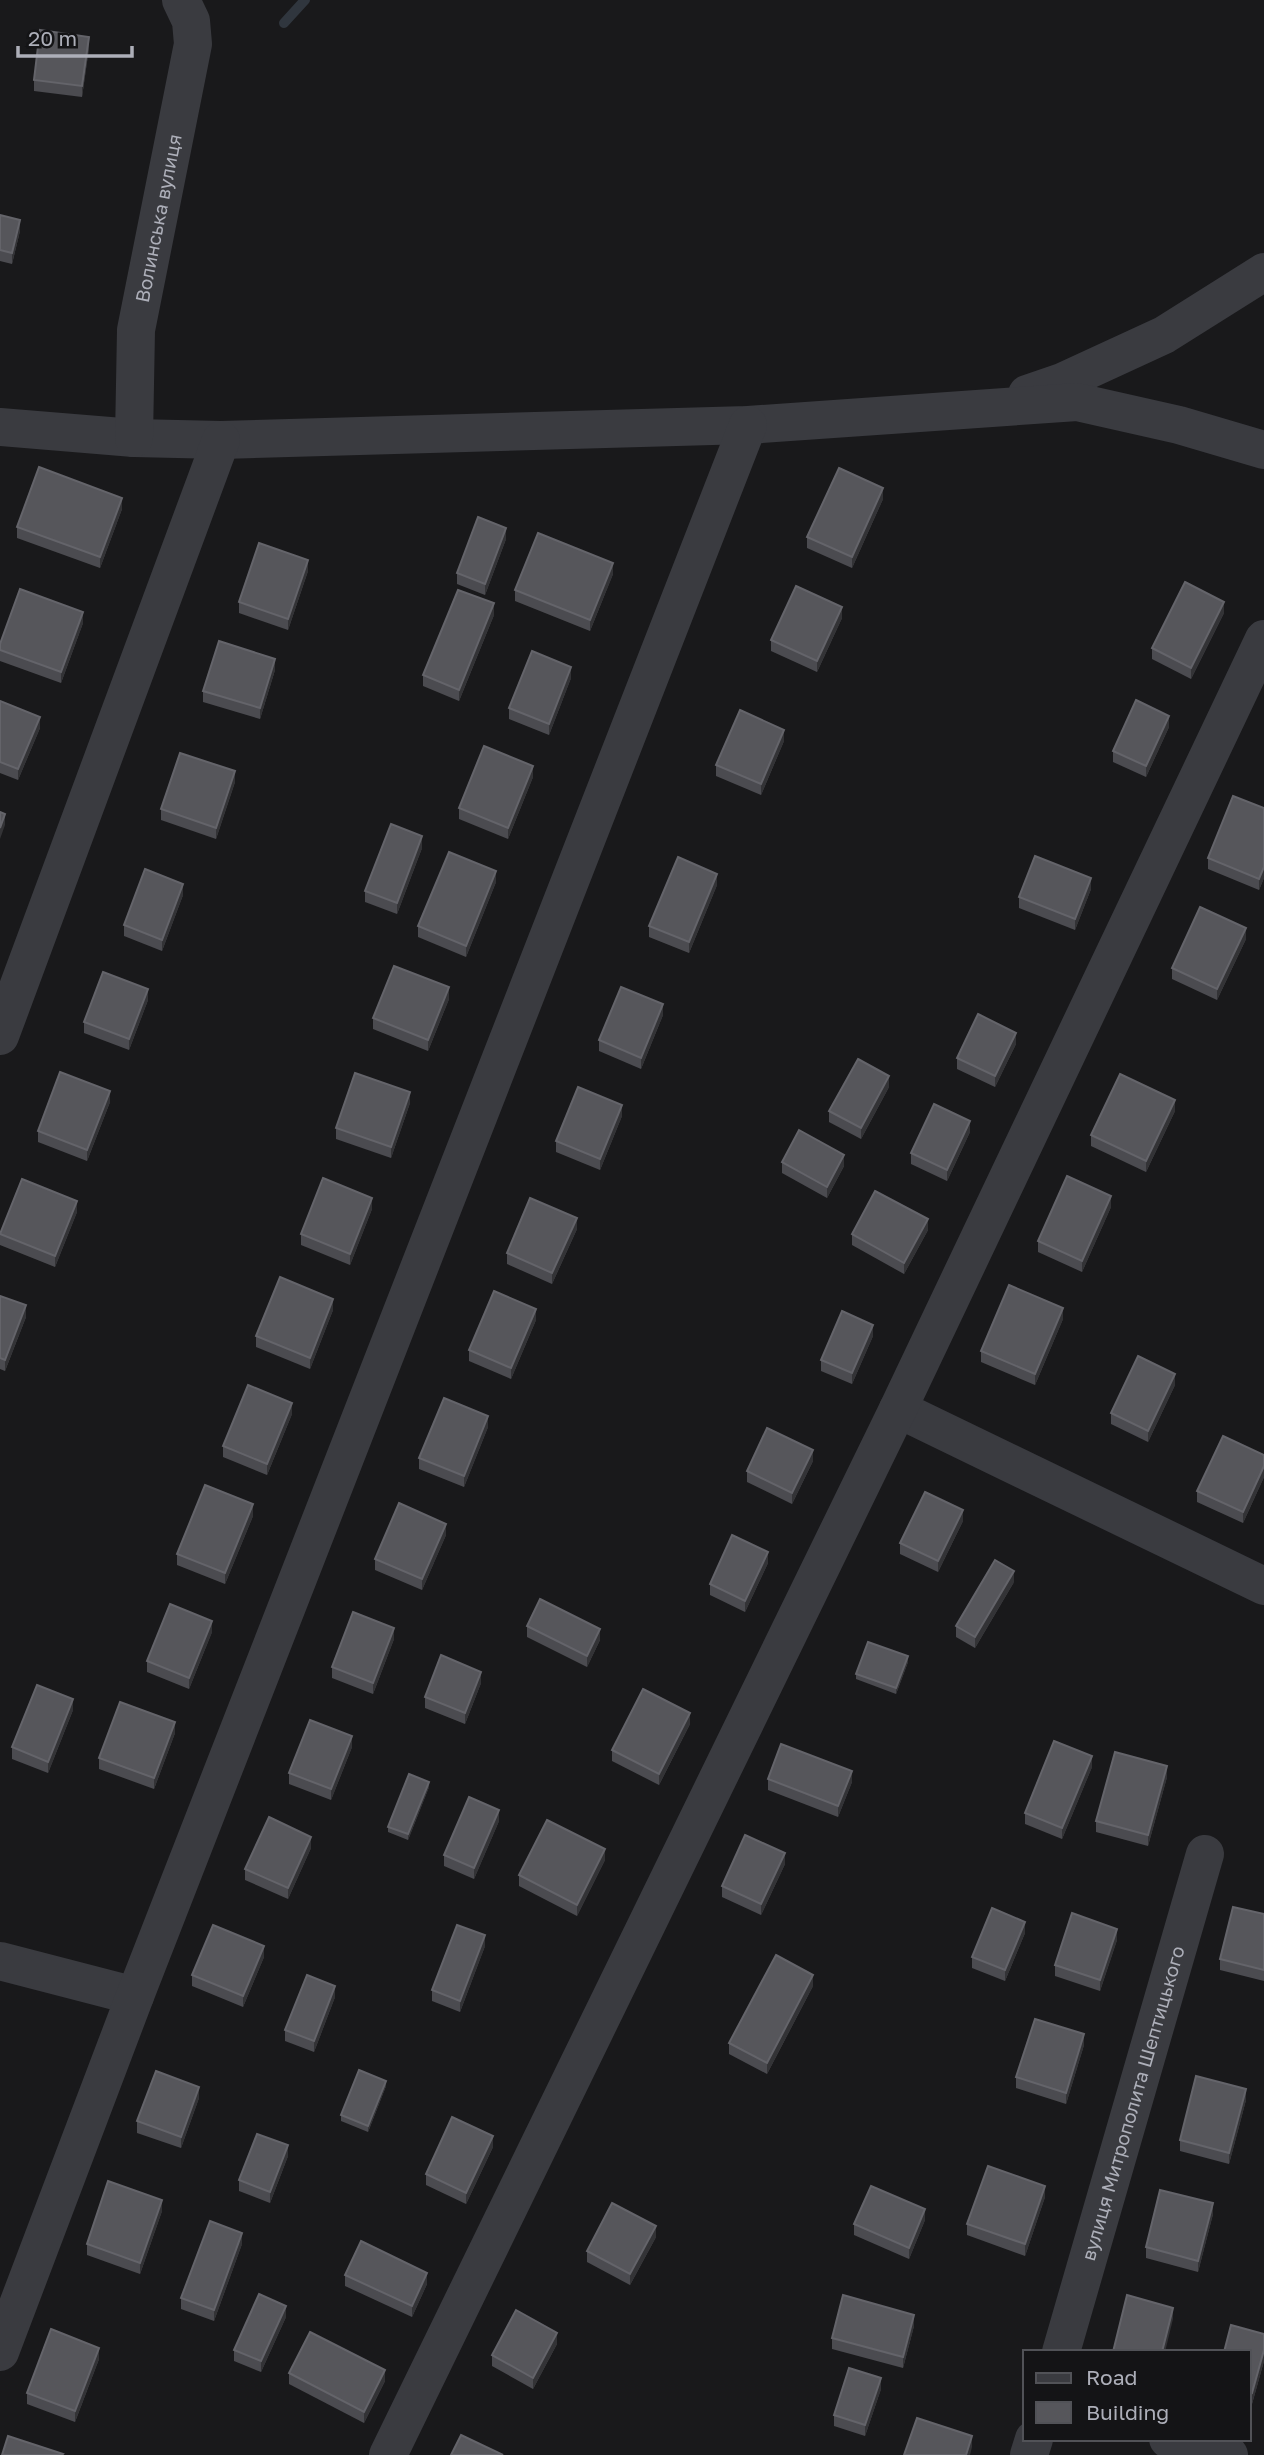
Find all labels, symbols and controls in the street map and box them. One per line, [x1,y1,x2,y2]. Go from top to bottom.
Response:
scale bar [18,14,131,58]
text: 20 m [28,25,77,51]
street label: Волинська вулиця [130,132,186,304]
street label: вулиця Митрополита Шептицького [1076,1943,1189,2263]
legend [1023,2350,1250,2441]
text: Road [1086,2364,1137,2390]
text: Building [1086,2399,1169,2425]

